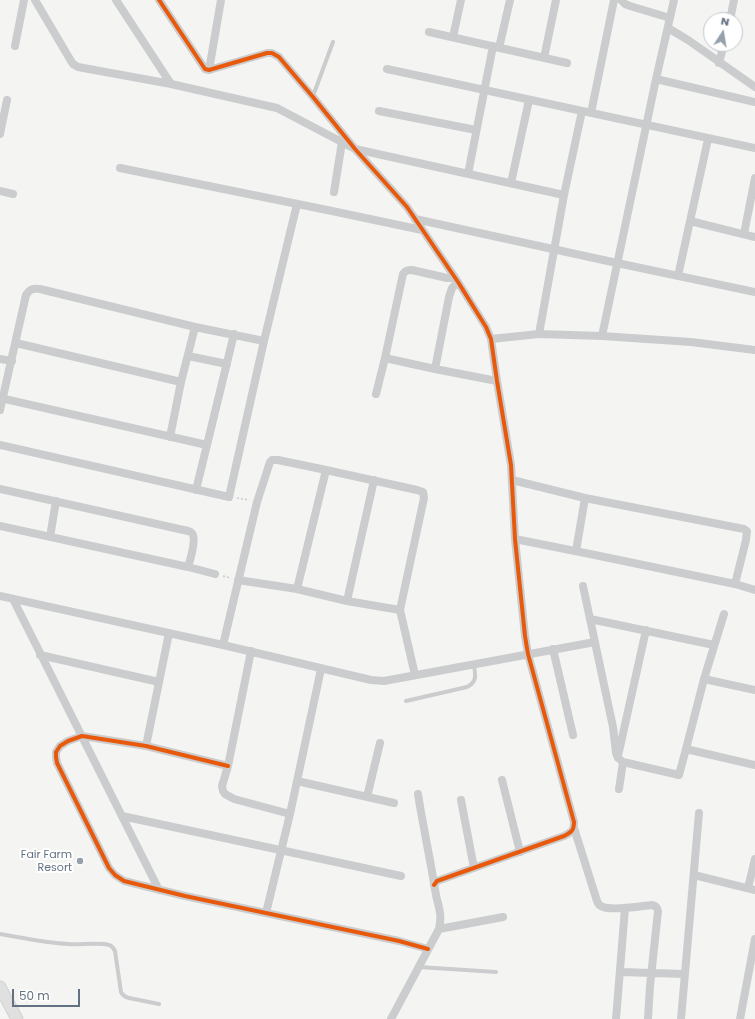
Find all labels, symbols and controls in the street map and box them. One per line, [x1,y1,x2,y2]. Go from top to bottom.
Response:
north arrow [703,12,743,52]
text: N [720,13,731,30]
place label: Fair Farm Resort [21,848,72,874]
marker: Fair Farm Resort [75,856,85,866]
scale bar [14,981,82,1007]
text: 50 m [19,987,50,1004]

